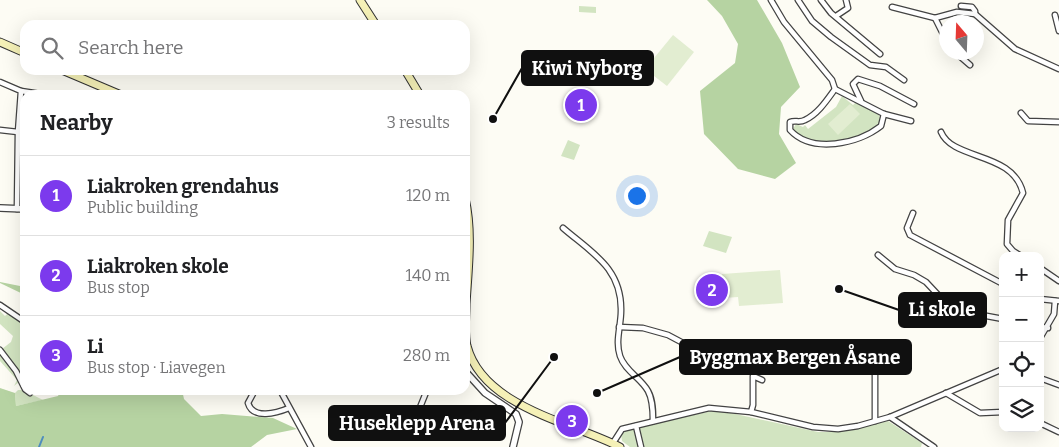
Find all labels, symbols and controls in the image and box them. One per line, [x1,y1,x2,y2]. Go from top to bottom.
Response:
north arrow [939,15,984,60]
search box [20,20,470,75]
icon: search [38,34,66,62]
text: Search here [78,36,183,59]
callout: Kiwi Nyborg [522,51,653,85]
text: Kiwi Nyborg [532,57,643,80]
pin: 1 [565,86,597,124]
text: Nearby [40,110,113,136]
text: 3 results [387,113,450,132]
text: Liakroken grendahus [87,175,279,198]
your location [624,183,650,209]
text: 1 [53,186,59,205]
text: 120 m [406,186,450,205]
text: Public building [87,198,198,217]
map controls [999,252,1044,432]
button: + [999,252,1044,297]
text: Liakroken skole [87,255,229,278]
text: 2 [51,266,61,285]
text: 140 m [405,266,450,285]
pin: 2 [696,271,728,309]
text: Bus stop [87,278,150,297]
callout: Li skole [899,293,986,327]
button: − [999,297,1044,342]
text: Li skole [908,298,976,321]
text: Li [87,335,104,358]
callout: Byggmax Bergen Åsane [680,340,911,374]
button: locate [999,342,1044,387]
text: Byggmax Bergen Åsane [689,343,901,369]
text: 3 [51,346,61,365]
text: 280 m [403,346,450,365]
text: Bus stop · Liavegen [87,358,226,377]
button: layers [999,387,1044,432]
pin: 3 [556,402,588,440]
callout: Huseklepp Arena [329,406,505,440]
text: Huseklepp Arena [339,412,495,435]

